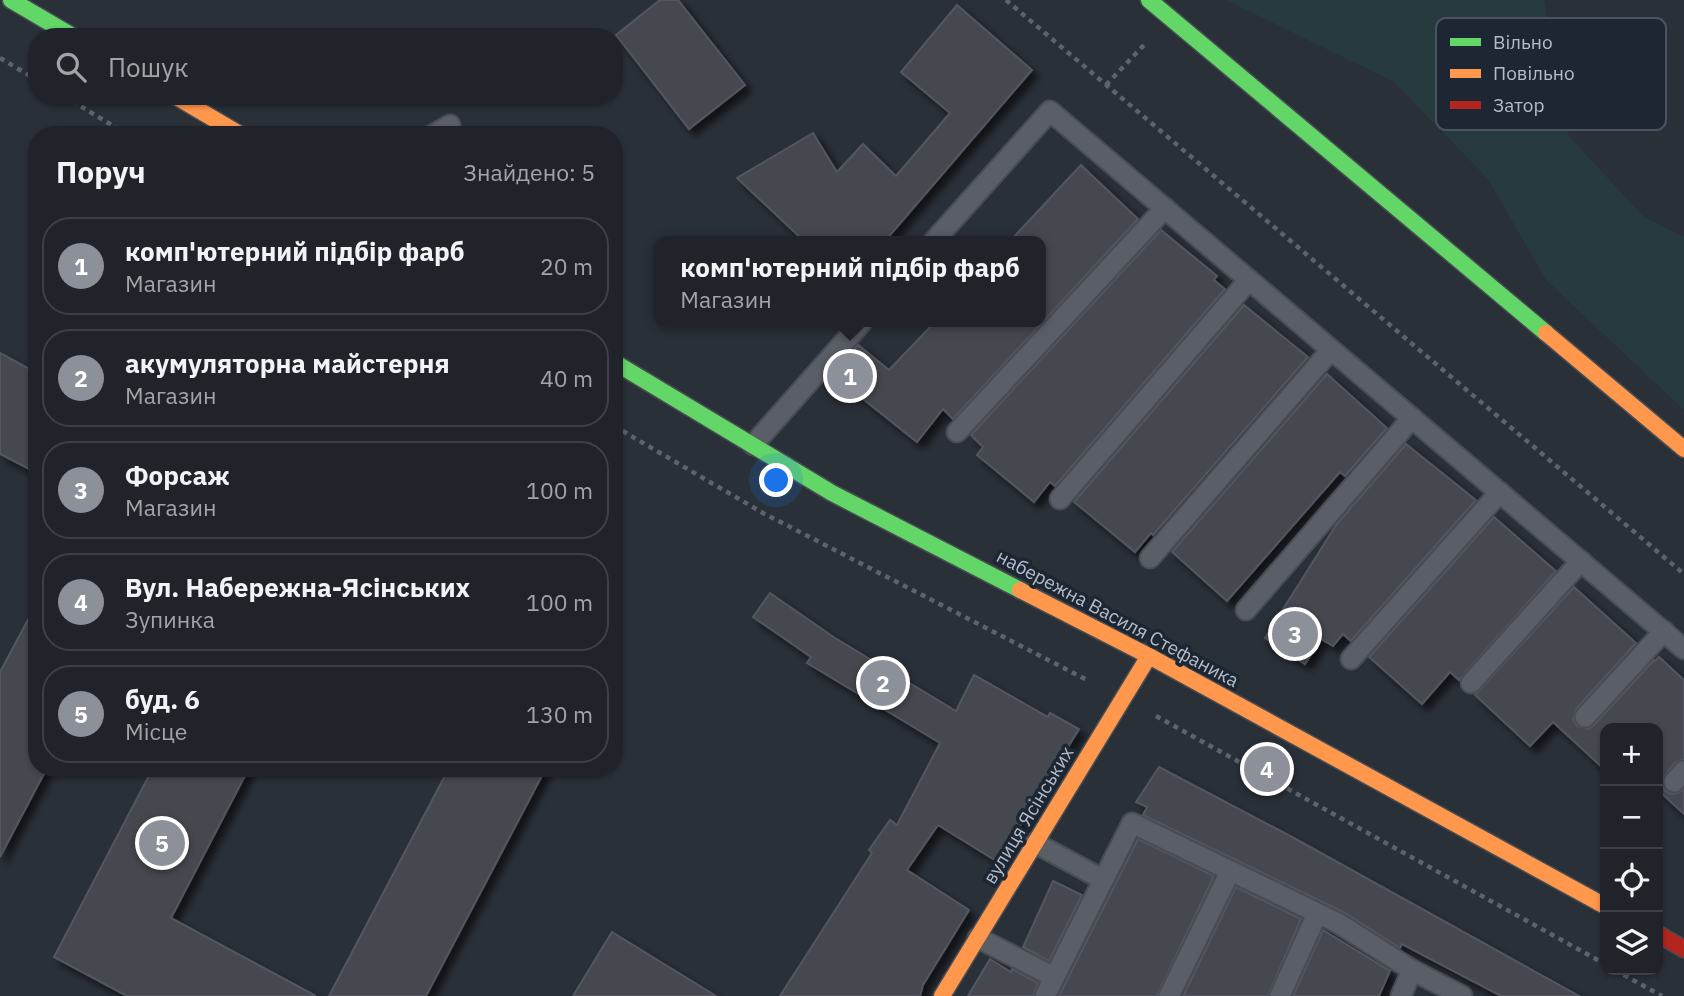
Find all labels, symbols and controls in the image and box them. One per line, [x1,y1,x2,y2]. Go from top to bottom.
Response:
legend [1436,18,1666,130]
search box [28,28,623,105]
text: Вільно [1493,30,1553,54]
icon: search [52,48,90,86]
text: Пошук [108,50,189,84]
text: Повільно [1493,61,1575,85]
text: Затор [1493,93,1544,117]
text: Поруч [56,152,146,191]
text: Знайдено: 5 [463,157,595,187]
text: комп'ютерний підбір фарб [125,234,465,268]
popup [654,236,1046,327]
text: комп'ютерний підбір фарб [680,250,1020,284]
text: 1 [74,251,88,281]
text: 20 m [540,251,593,281]
text: Магазин [125,268,216,298]
text: Магазин [680,284,772,314]
text: акумуляторна майстерня [125,346,450,380]
pin: 1 [827,350,873,402]
text: 2 [74,363,88,393]
text: 40 m [540,363,593,393]
text: Магазин [125,380,216,410]
text: Форсаж [125,458,230,492]
your location [759,463,793,497]
text: 3 [74,475,88,505]
text: 100 m [526,475,593,505]
text: Магазин [125,492,216,522]
street label: набережна Василя Стефаника [993,544,1243,692]
text: Вул. Набережна-Ясінських [125,570,470,604]
text: 4 [74,587,88,617]
text: 100 m [526,587,593,617]
text: Зупинка [125,604,215,634]
pin: 3 [1272,608,1318,660]
pin: 2 [860,657,906,709]
text: буд. 6 [125,682,200,716]
text: 5 [74,699,88,729]
text: 130 m [526,699,593,729]
text: Місце [125,716,187,746]
map controls [1600,723,1663,975]
button: + [1600,723,1663,786]
street label: вулиця Ясінських [978,742,1079,888]
pin: 4 [1244,743,1290,795]
button: − [1600,786,1663,849]
pin: 5 [139,817,185,869]
button: locate [1600,849,1663,912]
button: layers [1600,912,1663,975]

